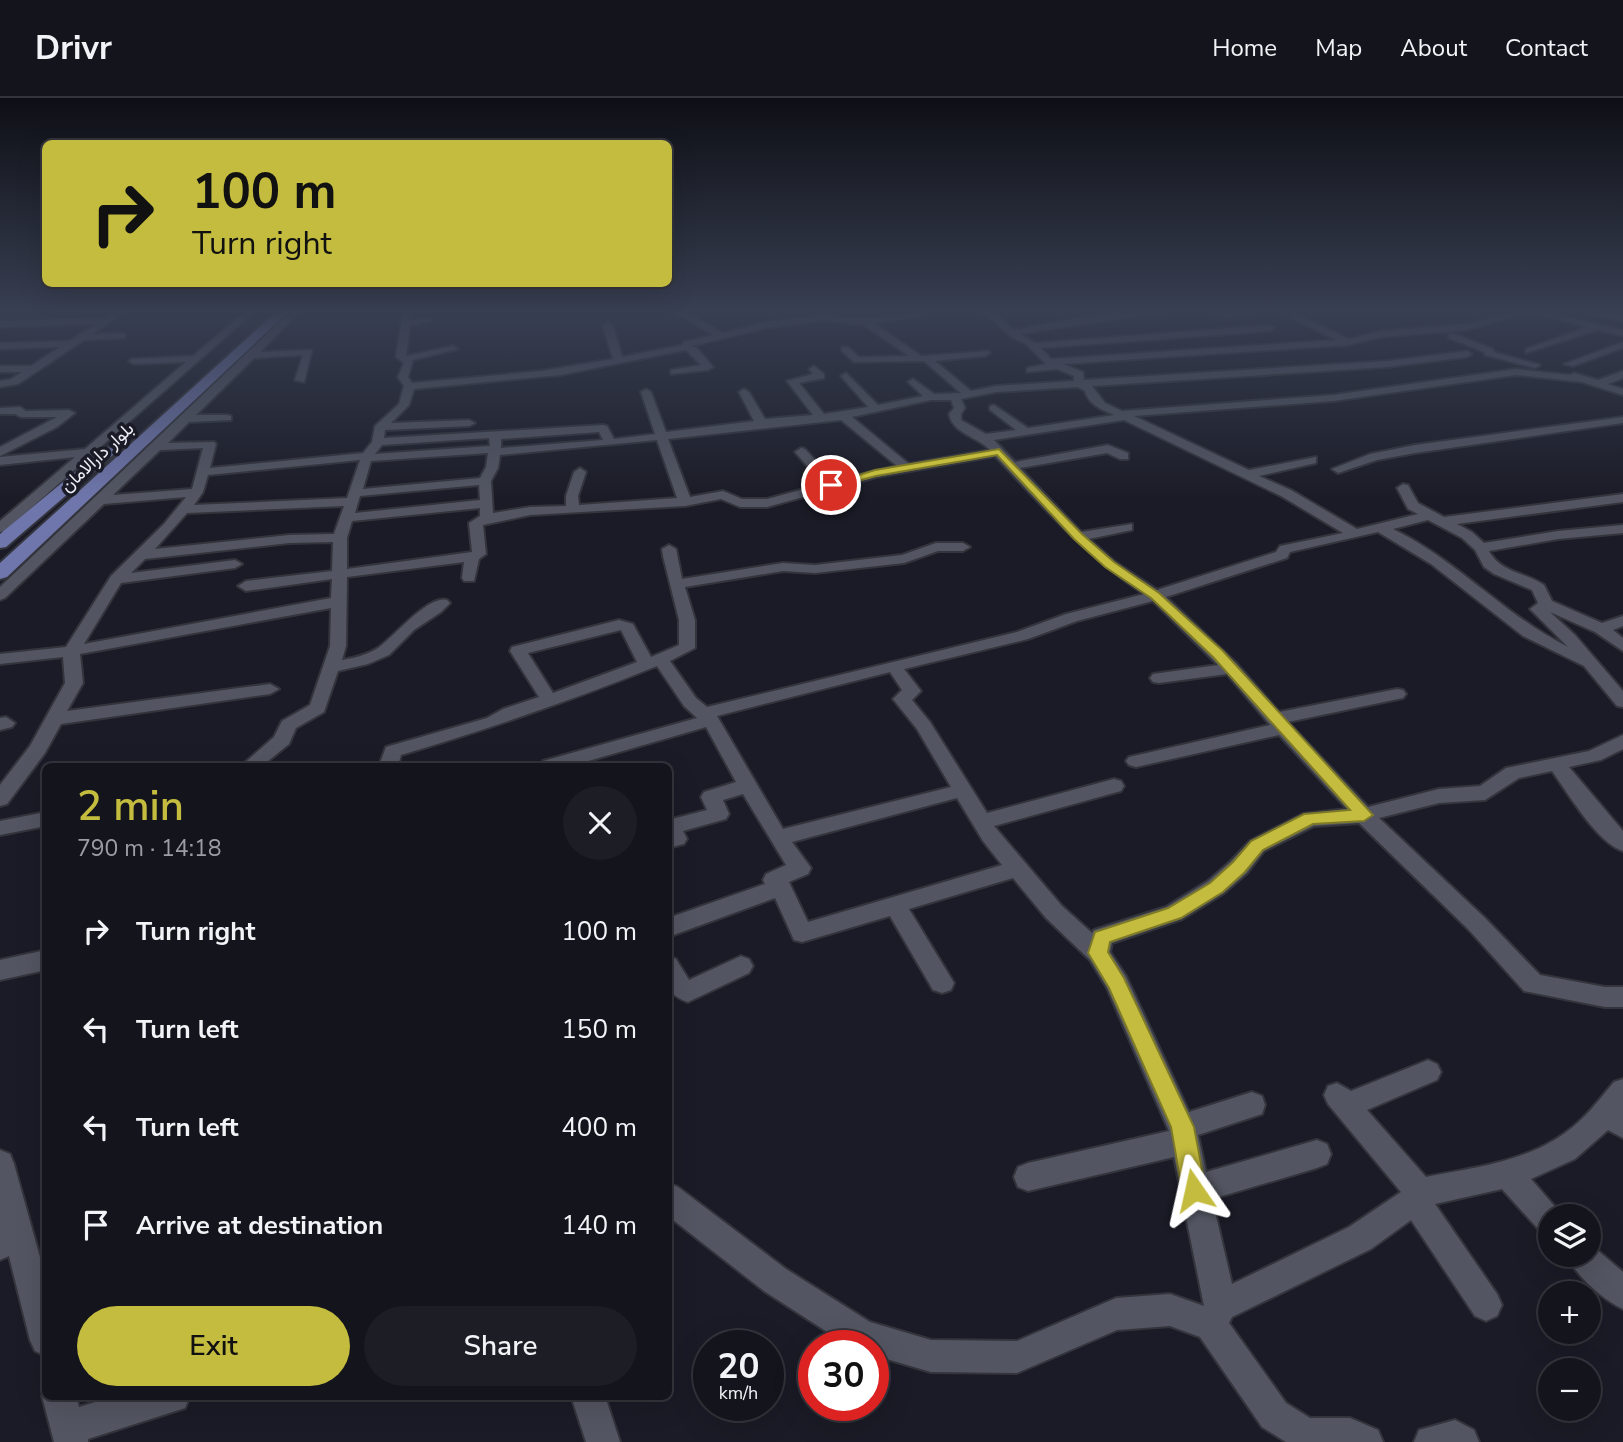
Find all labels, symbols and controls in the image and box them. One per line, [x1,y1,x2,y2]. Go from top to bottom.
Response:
text: Drivr [35,26,112,71]
text: Home [1212,32,1277,64]
text: Map [1315,32,1362,64]
text: About [1400,32,1467,64]
text: Contact [1505,32,1588,64]
text: 100 m [192,158,336,225]
icon: right [77,168,168,259]
text: Turn right [192,222,332,265]
street label: بلوار دارالامان [55,417,139,497]
pin [801,455,861,515]
icon: arrive [812,466,850,504]
text: 2 min [77,778,184,835]
button: close [563,786,637,860]
text: 790 m · 14:18 [77,833,222,864]
icon: right [77,912,115,950]
text: Turn right [136,914,255,949]
text: 100 m [561,914,637,949]
icon: left [77,1010,115,1048]
text: Turn left [136,1012,239,1047]
text: 150 m [561,1012,637,1047]
icon: left [77,1108,115,1146]
text: Turn left [136,1110,239,1145]
text: 400 m [561,1110,637,1145]
position arrow [1157,1153,1231,1227]
map controls [1538,1204,1601,1421]
button: layers [1538,1204,1601,1267]
icon: arrive [77,1206,115,1244]
text: Arrive at destination [136,1208,383,1243]
text: 140 m [561,1208,637,1243]
button: + [1538,1281,1601,1344]
button: Exit [77,1306,350,1386]
button: Share [364,1306,637,1386]
speed limit sign: 30 [798,1330,889,1421]
text: 20 [717,1343,760,1390]
button: − [1538,1358,1601,1421]
text: km/h [719,1381,758,1405]

